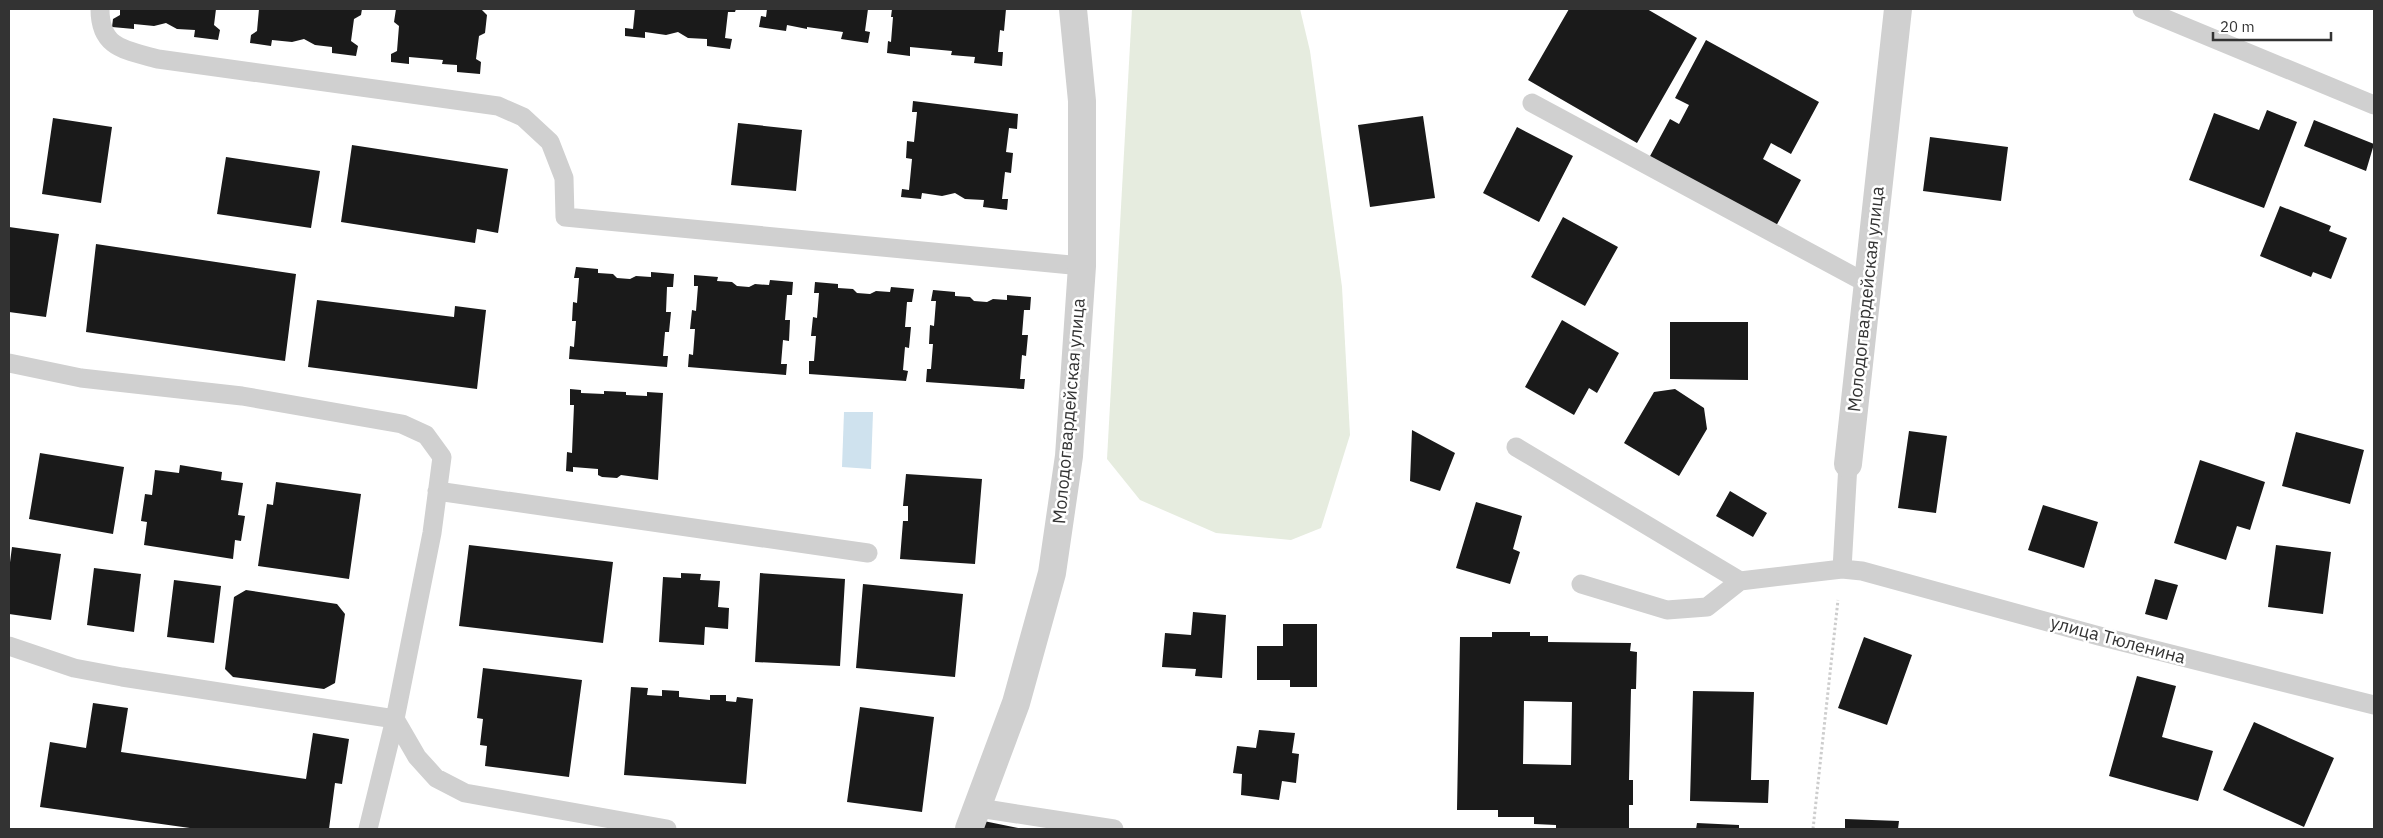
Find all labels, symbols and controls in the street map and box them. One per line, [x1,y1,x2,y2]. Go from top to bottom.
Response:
scale bar [2213,10,2330,42]
text: 20 m [2220,17,2255,36]
street label: Молодогвардейская улица [1842,185,1889,413]
street label: Молодогвардейская улица [1047,297,1090,525]
street label: улица Тюленина [2048,610,2189,669]

